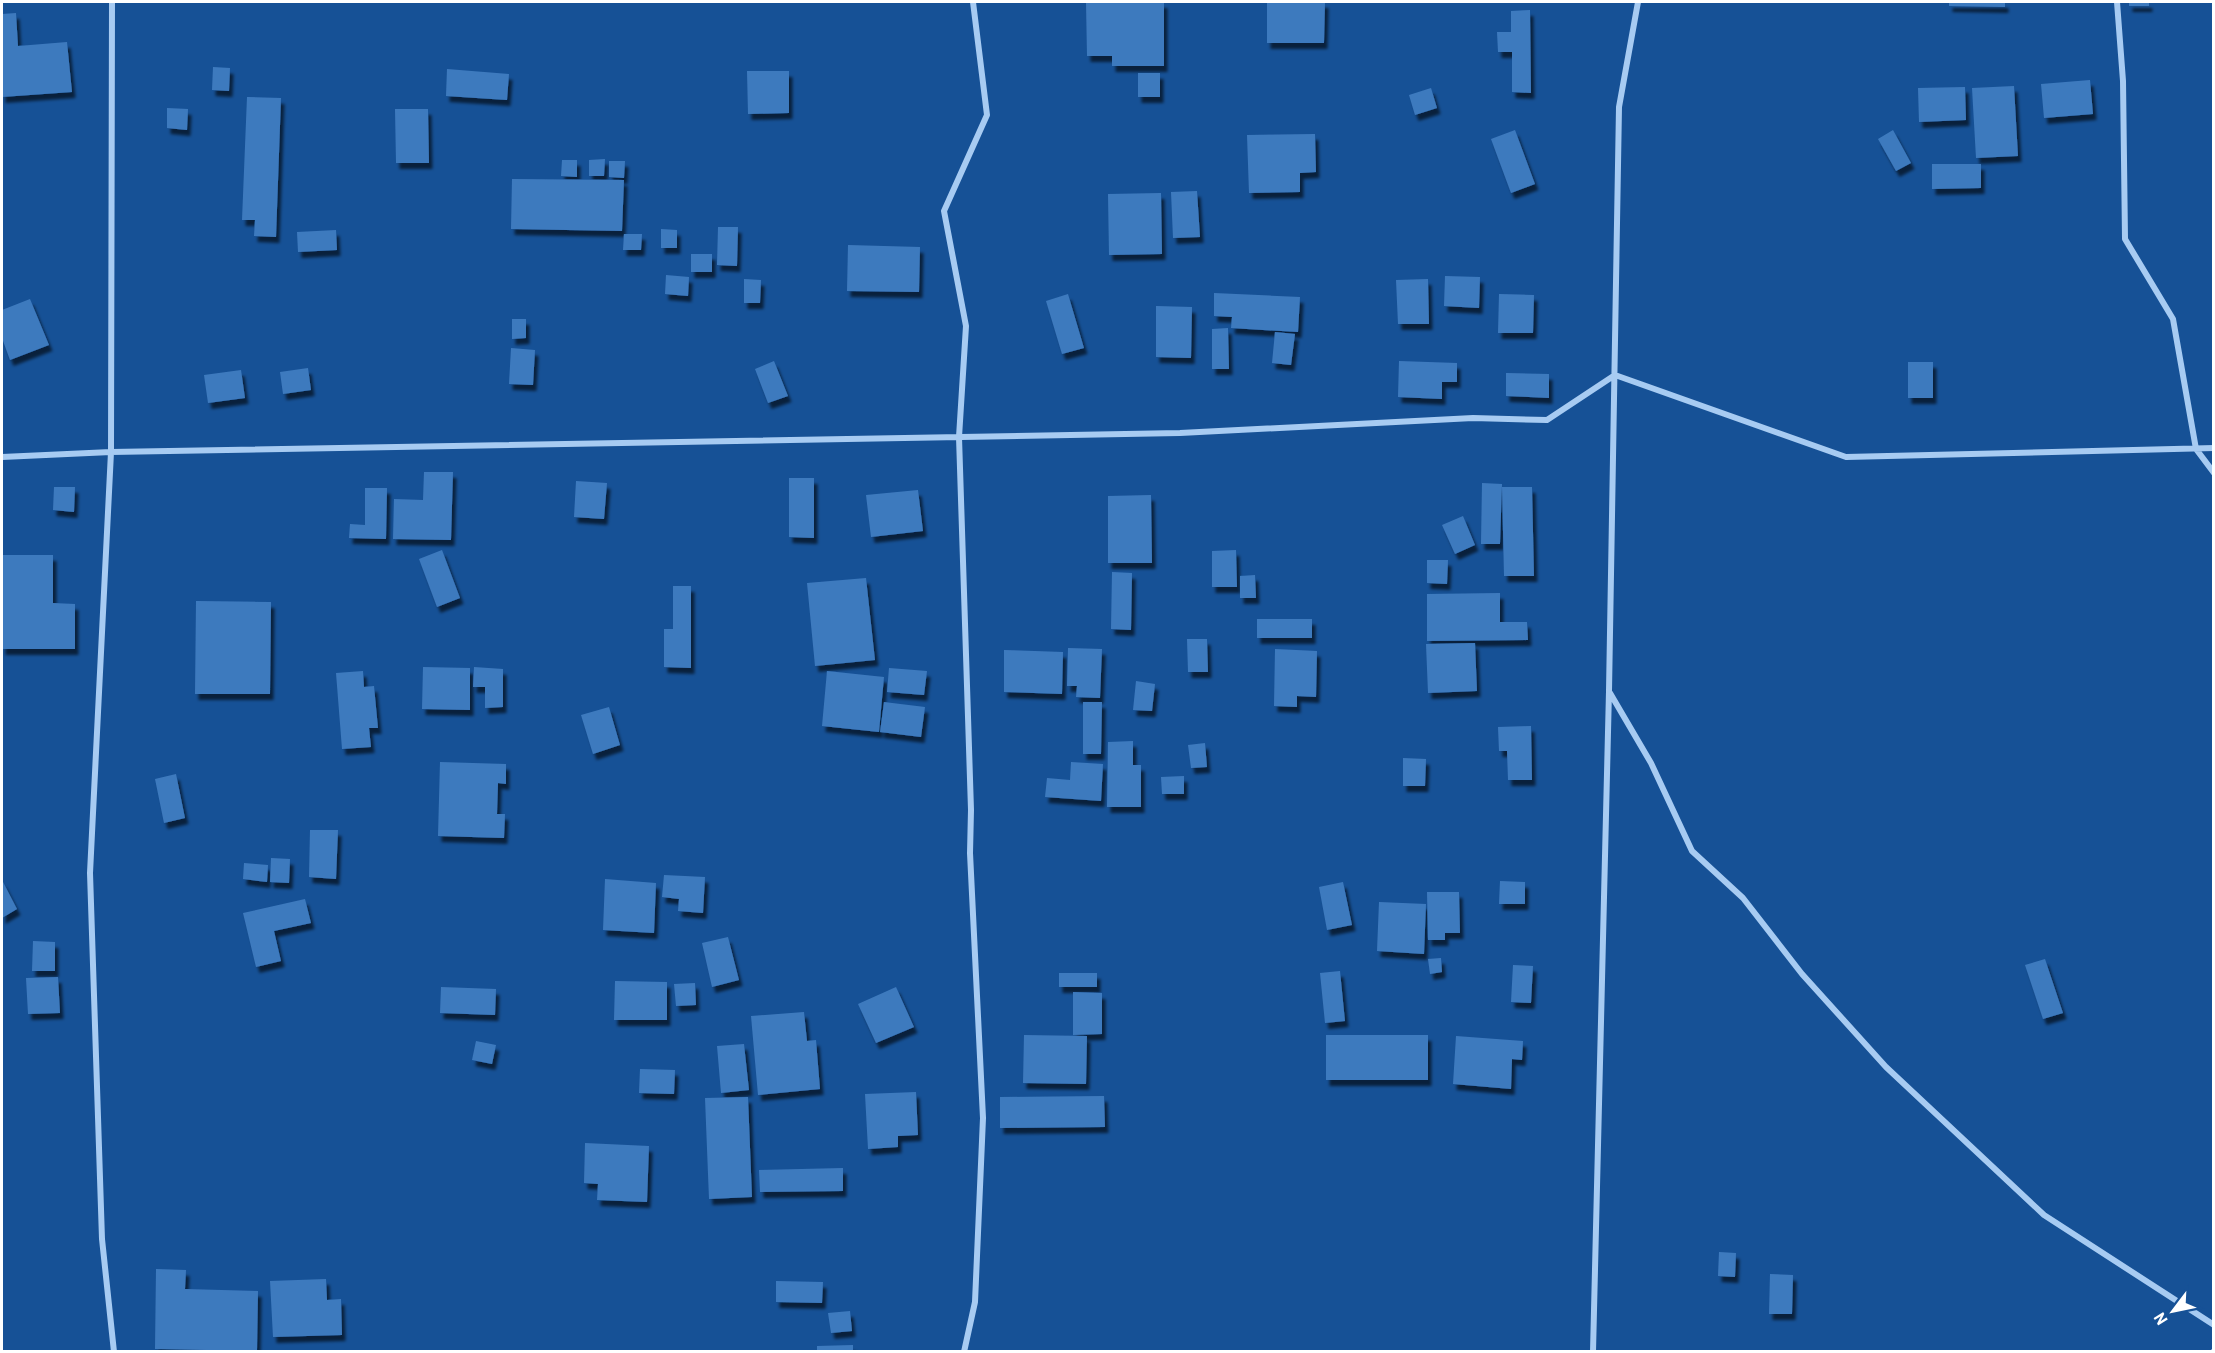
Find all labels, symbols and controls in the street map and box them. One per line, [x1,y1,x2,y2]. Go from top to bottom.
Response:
north arrow [2143,1281,2203,1341]
text: N [2149,1310,2171,1329]

